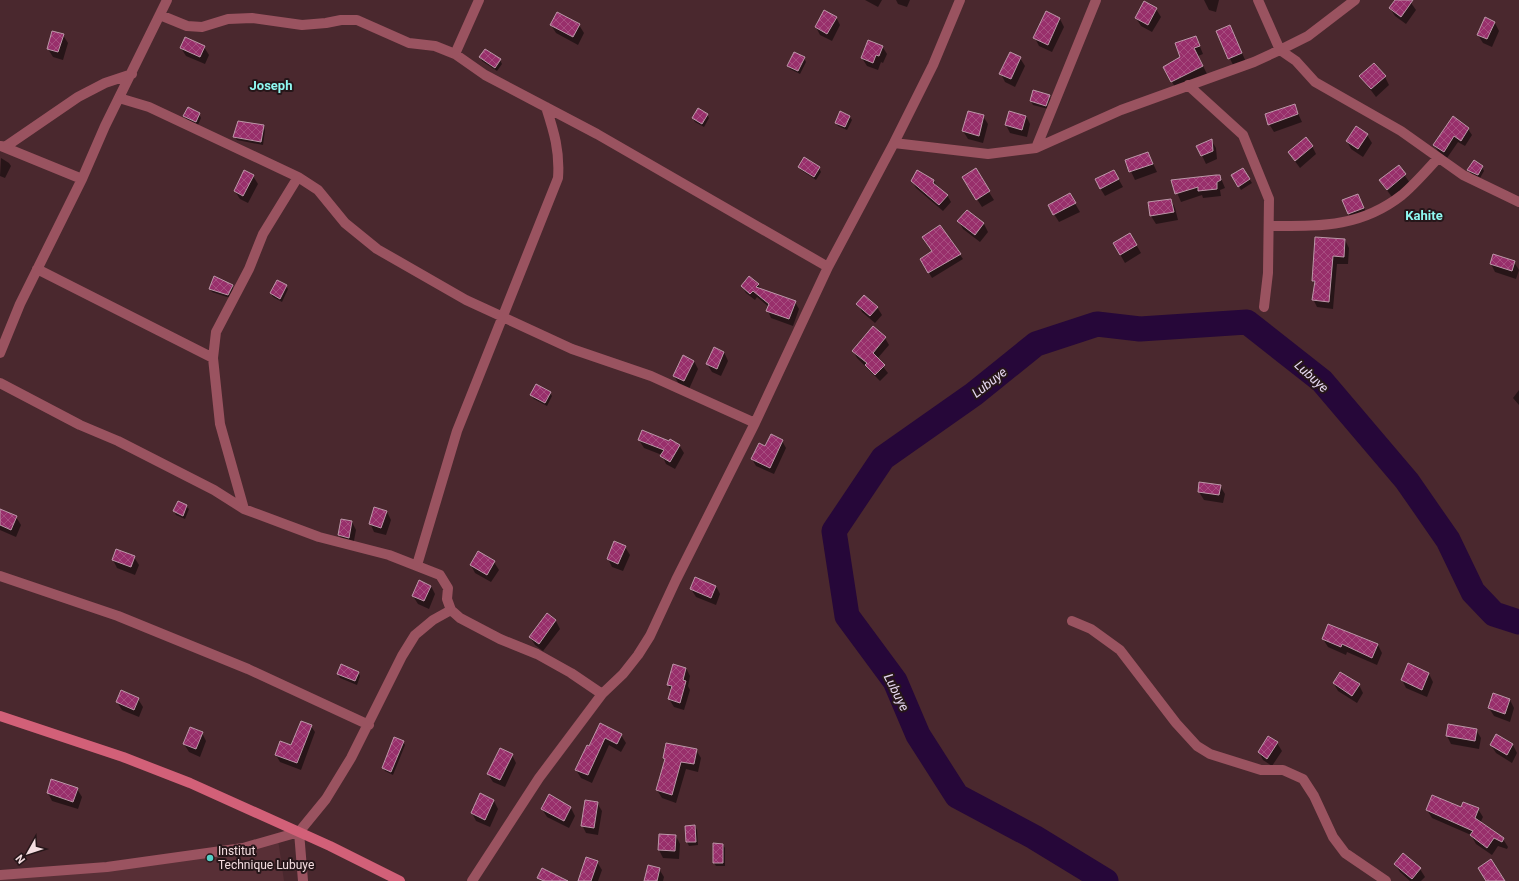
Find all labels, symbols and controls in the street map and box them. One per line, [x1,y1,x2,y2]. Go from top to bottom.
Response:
district label: Joseph [250,78,292,93]
district label: Kahite [1405,208,1443,223]
water label: Lubuye [1292,357,1332,396]
water label: Lubuye [969,364,1010,401]
water label: Lubuye [881,671,912,714]
north arrow [8,833,48,873]
place label: Institut Technique Lubuye [218,844,314,872]
text: N [13,852,28,866]
marker: Institut Technique Lubuye [205,853,215,863]

